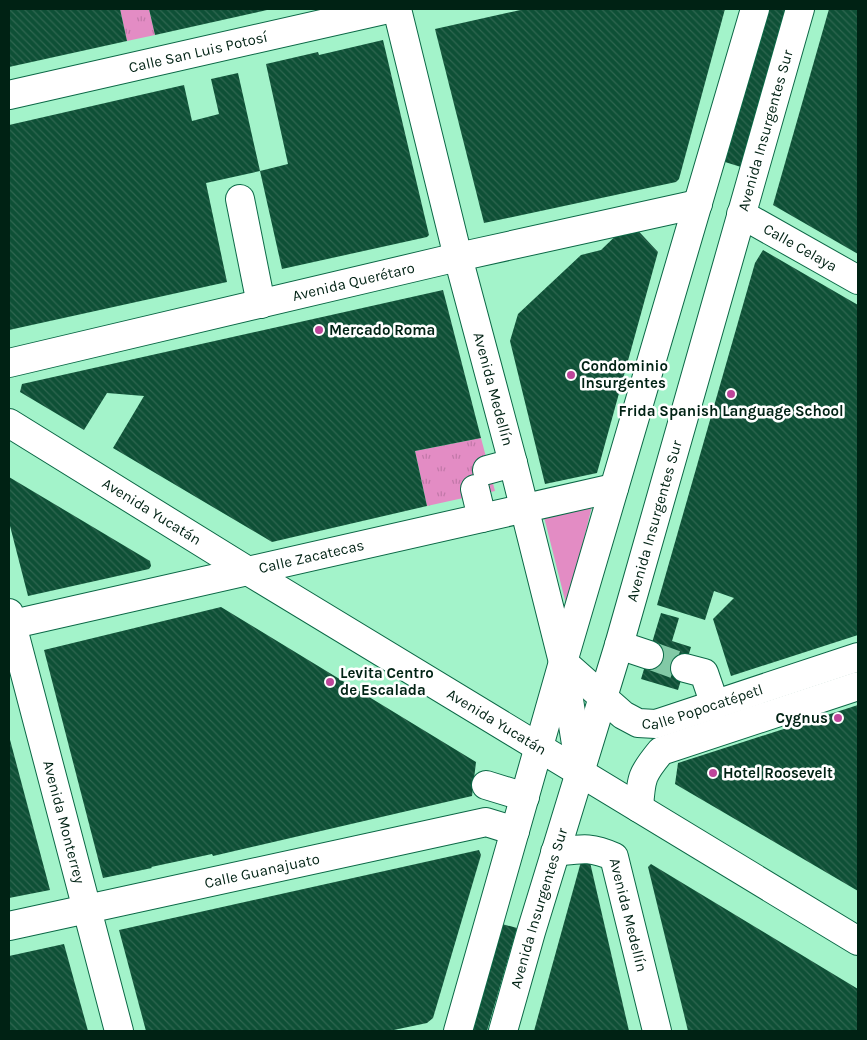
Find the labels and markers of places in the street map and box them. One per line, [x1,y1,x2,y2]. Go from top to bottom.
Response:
place label: Mercado Roma [329,321,435,339]
marker: Mercado Roma [313,324,325,336]
place label: Condominio Insurgentes [581,357,668,392]
marker: Condominio Insurgentes [565,369,577,381]
marker: Frida Spanish Language School [725,388,737,400]
place label: Frida Spanish Language School [619,402,843,420]
place label: Levita Centro de Escalada [340,664,434,699]
marker: Levita Centro de Escalada [324,676,336,688]
place label: Cygnus [776,709,828,727]
marker: Cygnus [832,712,844,724]
place label: Hotel Roosevelt [723,764,833,782]
marker: Hotel Roosevelt [707,767,719,779]

